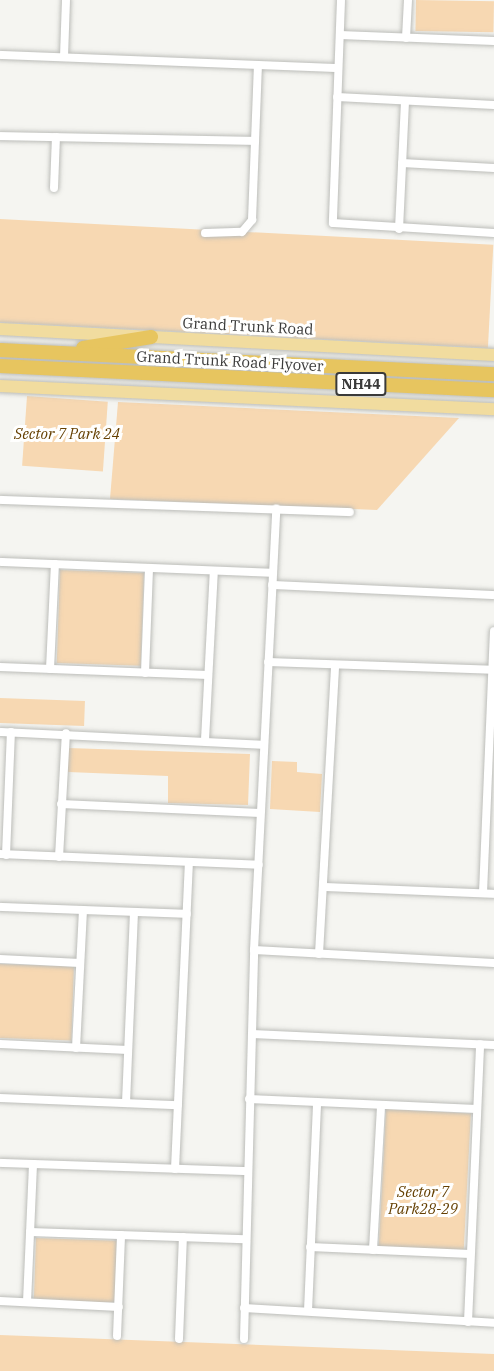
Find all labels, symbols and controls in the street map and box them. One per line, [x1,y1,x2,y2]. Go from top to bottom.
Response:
street label: Grand Trunk Road [182,314,314,338]
street label: Grand Trunk Road Flyover [136,347,324,375]
road number: NH44 [334,373,388,395]
park label: Sector 7 Park 24 [14,425,120,443]
park label: Sector 7 Park28-29 [388,1182,458,1217]

